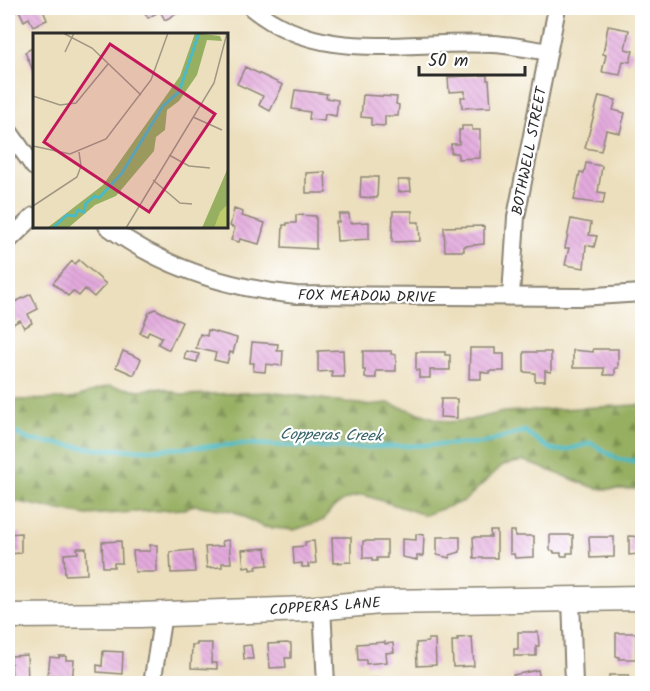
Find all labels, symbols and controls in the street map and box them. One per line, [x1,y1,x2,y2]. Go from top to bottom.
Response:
inset map [33,33,228,228]
scale bar [419,39,526,77]
text: 50 m [428,47,468,76]
street label: BOTHWELL STREET [506,83,555,217]
street label: FOX MEADOW DRIVE [297,284,438,310]
water label: Copperas Creek [280,422,385,449]
street label: COPPERAS LANE [269,591,383,623]

